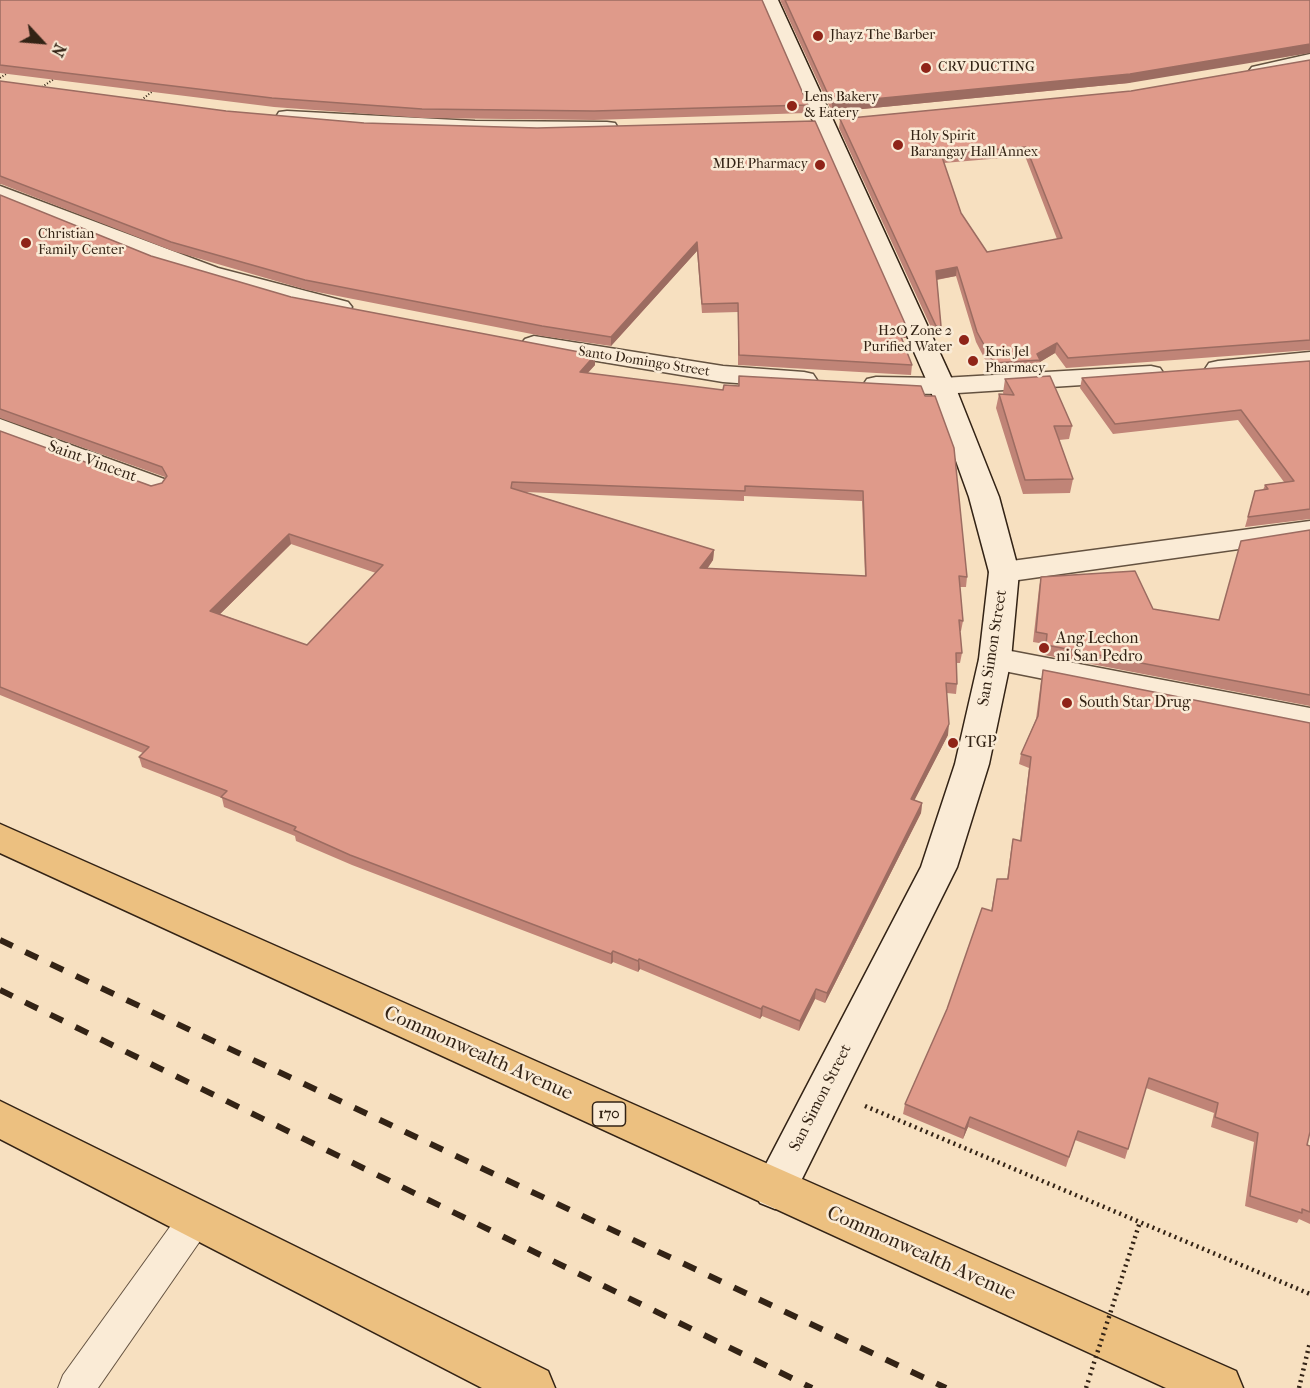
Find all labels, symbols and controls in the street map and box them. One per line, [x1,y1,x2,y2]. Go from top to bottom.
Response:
north arrow [12,12,72,72]
place label: Jhayz The Barber [830,28,935,44]
marker: Jhayz The Barber [811,29,825,43]
text: N [47,40,70,60]
place label: CRV DUCTING [938,60,1035,76]
marker: CRV DUCTING [919,61,933,75]
place label: Lens Bakery & Eatery [804,90,879,122]
marker: Lens Bakery & Eatery [785,99,799,113]
place label: Holy Spirit Barangay Hall Annex [910,129,1038,162]
marker: Holy Spirit Barangay Hall Annex [891,138,905,152]
place label: MDE Pharmacy [713,157,808,173]
marker: MDE Pharmacy [813,158,827,172]
place label: Christian Family Center [38,227,124,260]
marker: Christian Family Center [19,236,33,250]
place label: H2O Zone 2 Purified Water [863,324,952,356]
marker: H2O Zone 2 Purified Water [957,333,971,347]
street label: Santo Domingo Street [577,343,711,381]
place label: Kris Jel Pharmacy [985,345,1045,378]
marker: Kris Jel Pharmacy [966,354,980,368]
street label: Saint Vincent [45,437,139,487]
street label: San Simon Street [974,588,1012,708]
place label: Ang Lechon ni San Pedro [1056,629,1143,667]
marker: Ang Lechon ni San Pedro [1037,641,1051,655]
place label: South Star Drug [1079,693,1191,713]
marker: South Star Drug [1060,696,1074,710]
place label: TGP [965,733,997,753]
marker: TGP [946,736,960,750]
street label: Commonwealth Avenue [380,1002,576,1106]
street label: San Simon Street [786,1041,856,1155]
road number: 170 [592,1102,626,1126]
street label: Commonwealth Avenue [823,1202,1019,1306]

